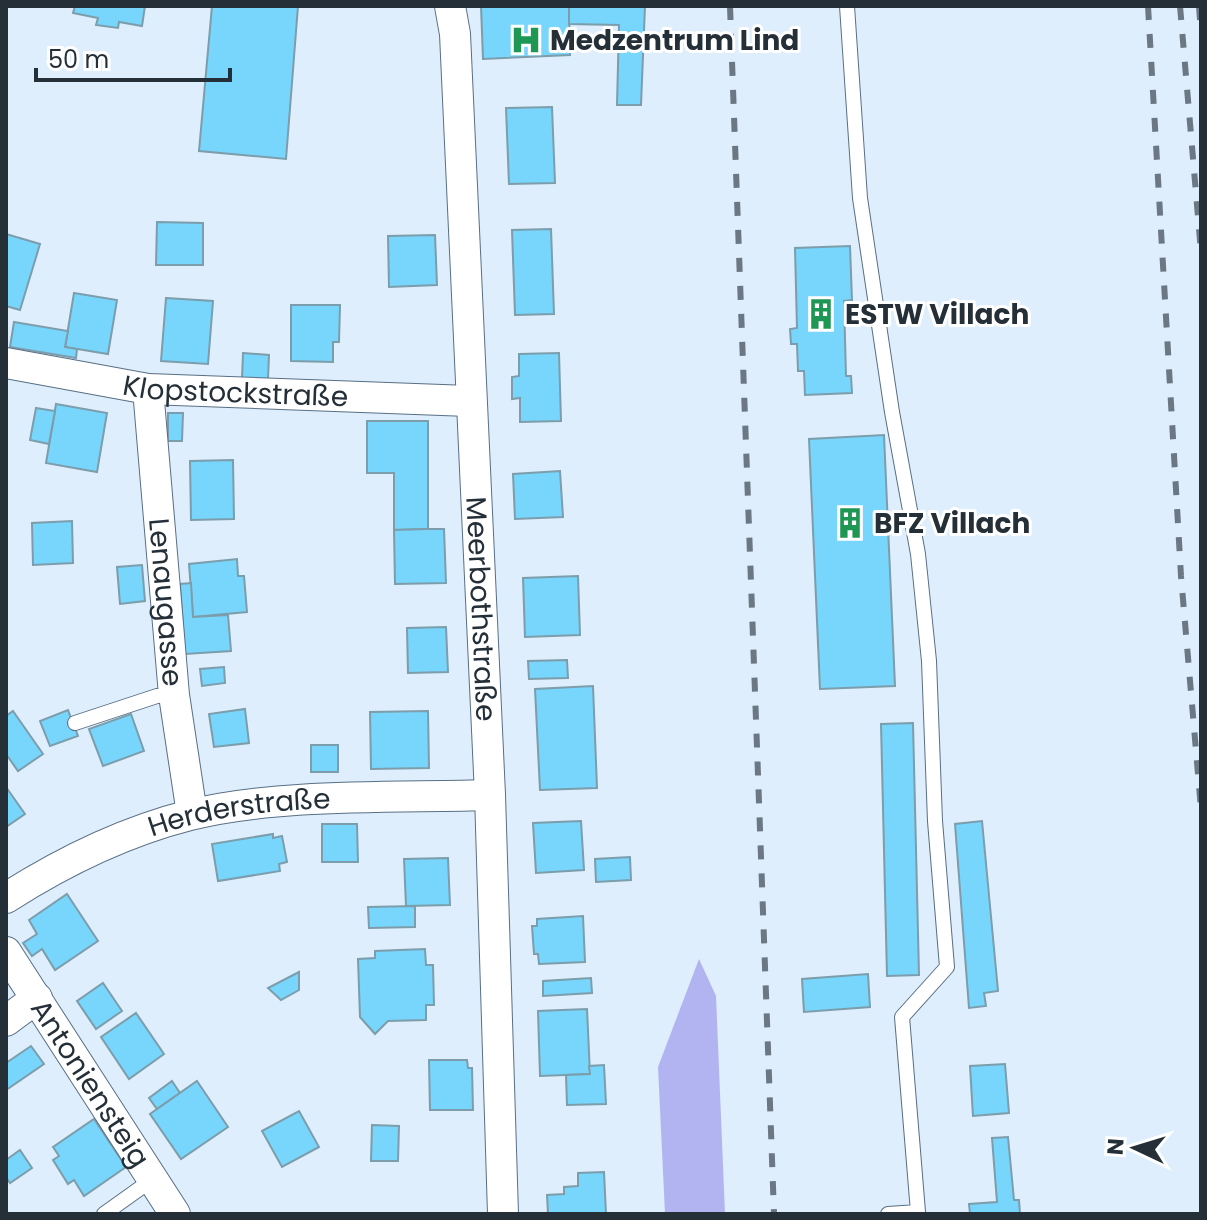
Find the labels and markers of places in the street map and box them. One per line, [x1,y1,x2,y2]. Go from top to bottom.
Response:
place label: Medzentrum Lind [550,21,799,60]
hospital icon: Medzentrum Lind [509,23,543,57]
place label: ESTW Villach [845,295,1029,334]
building icon: ESTW Villach [804,297,838,331]
place label: BFZ Villach [874,504,1030,543]
building icon: BFZ Villach [833,506,867,540]

